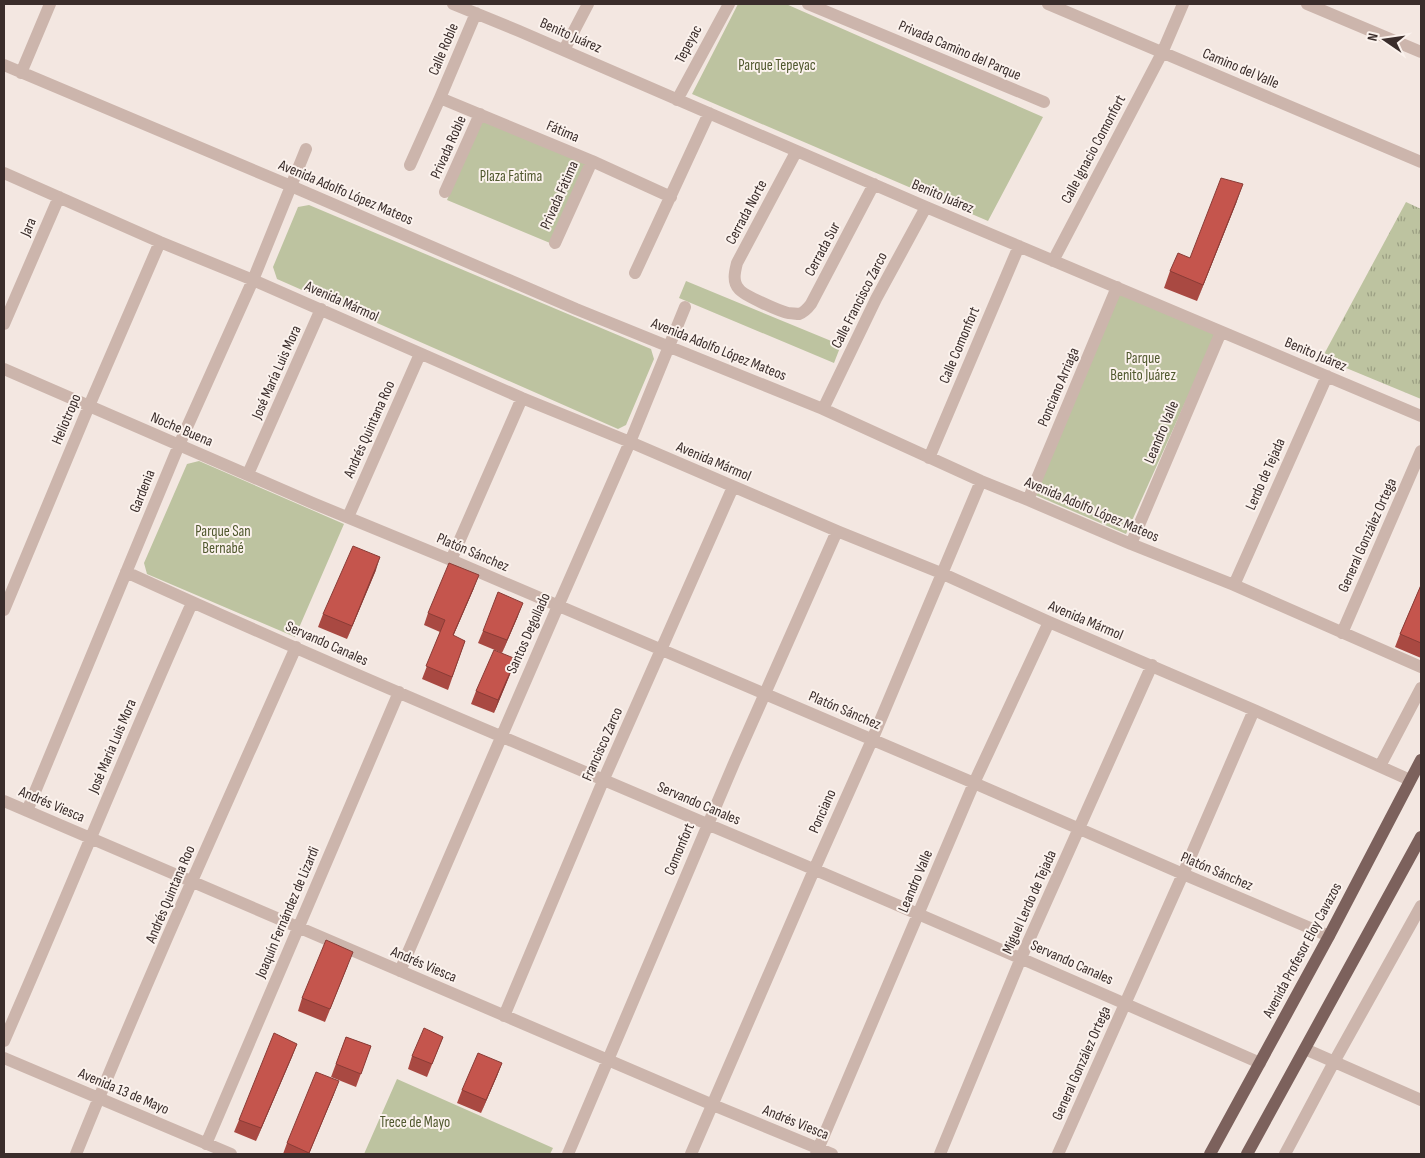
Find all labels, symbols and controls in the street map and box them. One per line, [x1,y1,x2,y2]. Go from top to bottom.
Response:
street label: Benito Juárez [537,13,605,58]
north arrow [1360,15,1410,65]
street label: Privada Camino del Parque [896,16,1024,85]
street label: Calle Roble [424,20,463,78]
street label: Tepeyac [671,22,706,67]
text: N [1364,32,1382,43]
street label: Camino del Valle [1200,44,1282,93]
park label: Parque Tepeyac [738,56,816,75]
street label: Calle Ignacio Comonfort [1057,91,1130,207]
street label: Privada Roble [426,113,471,182]
street label: Fátima [543,116,582,147]
street label: Avenida Adolfo López Mateos [275,155,416,229]
street label: Privada Fátima [536,158,583,232]
park label: Plaza Fatima [480,167,542,186]
street label: Benito Juárez [909,175,977,218]
street label: Cerrada Norte [721,177,771,248]
street label: Jara [16,215,41,240]
street label: Cerrada Sur [800,218,845,280]
street label: Calle Francisco Zarco [827,249,892,352]
street label: Avenida Mármol [301,276,382,326]
street label: Calle Comonfort [935,303,984,387]
street label: Avenida Adolfo López Mateos [648,313,789,385]
street label: José María Luis Mora [247,322,306,423]
street label: Benito Juárez [1282,333,1350,376]
street label: Ponciano Arriaga [1033,345,1084,430]
park label: Parque Benito Juárez [1110,349,1176,385]
street label: Andrés Quintana Roo [339,378,399,482]
street label: Heliotropo [47,391,86,447]
street label: Leandro Valle [1140,398,1183,466]
street label: Noche Buena [148,408,216,451]
street label: Lerdo de Tejada [1241,435,1290,513]
street label: Avenida Mármol [673,437,754,486]
street label: Gardenia [125,467,160,515]
street label: Avenida Adolfo López Mateos [1021,472,1162,546]
street label: General González Ortega [1334,475,1401,595]
park label: Parque San Bernabé [195,522,251,558]
street label: Platón Sánchez [434,529,512,576]
street label: Santos Degollado [502,590,555,677]
street label: Avenida Mármol [1045,596,1126,645]
street label: Servando Canales [282,617,371,670]
street label: Platón Sánchez [806,687,884,734]
street label: José María Luis Mora [84,696,141,797]
street label: Francisco Zarco [578,704,627,784]
street label: Servando Canales [654,777,743,830]
street label: Andrés Viesca [15,782,88,827]
street label: Ponciano [804,786,841,836]
street label: Comonfort [660,820,699,878]
street label: Andrés Quintana Roo [141,842,200,947]
street label: Joaquín Fernández de Lizardi [251,843,324,982]
street label: Leandro Valle [894,847,937,915]
street label: Miguel Lerdo de Tejada [998,847,1061,957]
street label: Platón Sánchez [1178,848,1256,895]
street label: Avenida Profesor Eloy Cavazos [1258,879,1346,1022]
street label: Servando Canales [1027,936,1116,989]
street label: Andrés Viesca [387,942,460,987]
street label: General González Ortega [1048,1003,1115,1123]
street label: Avenida 13 de Mayo [75,1063,172,1119]
street label: Andrés Viesca [759,1100,832,1144]
park label: Trece de Mayo [380,1113,450,1132]

